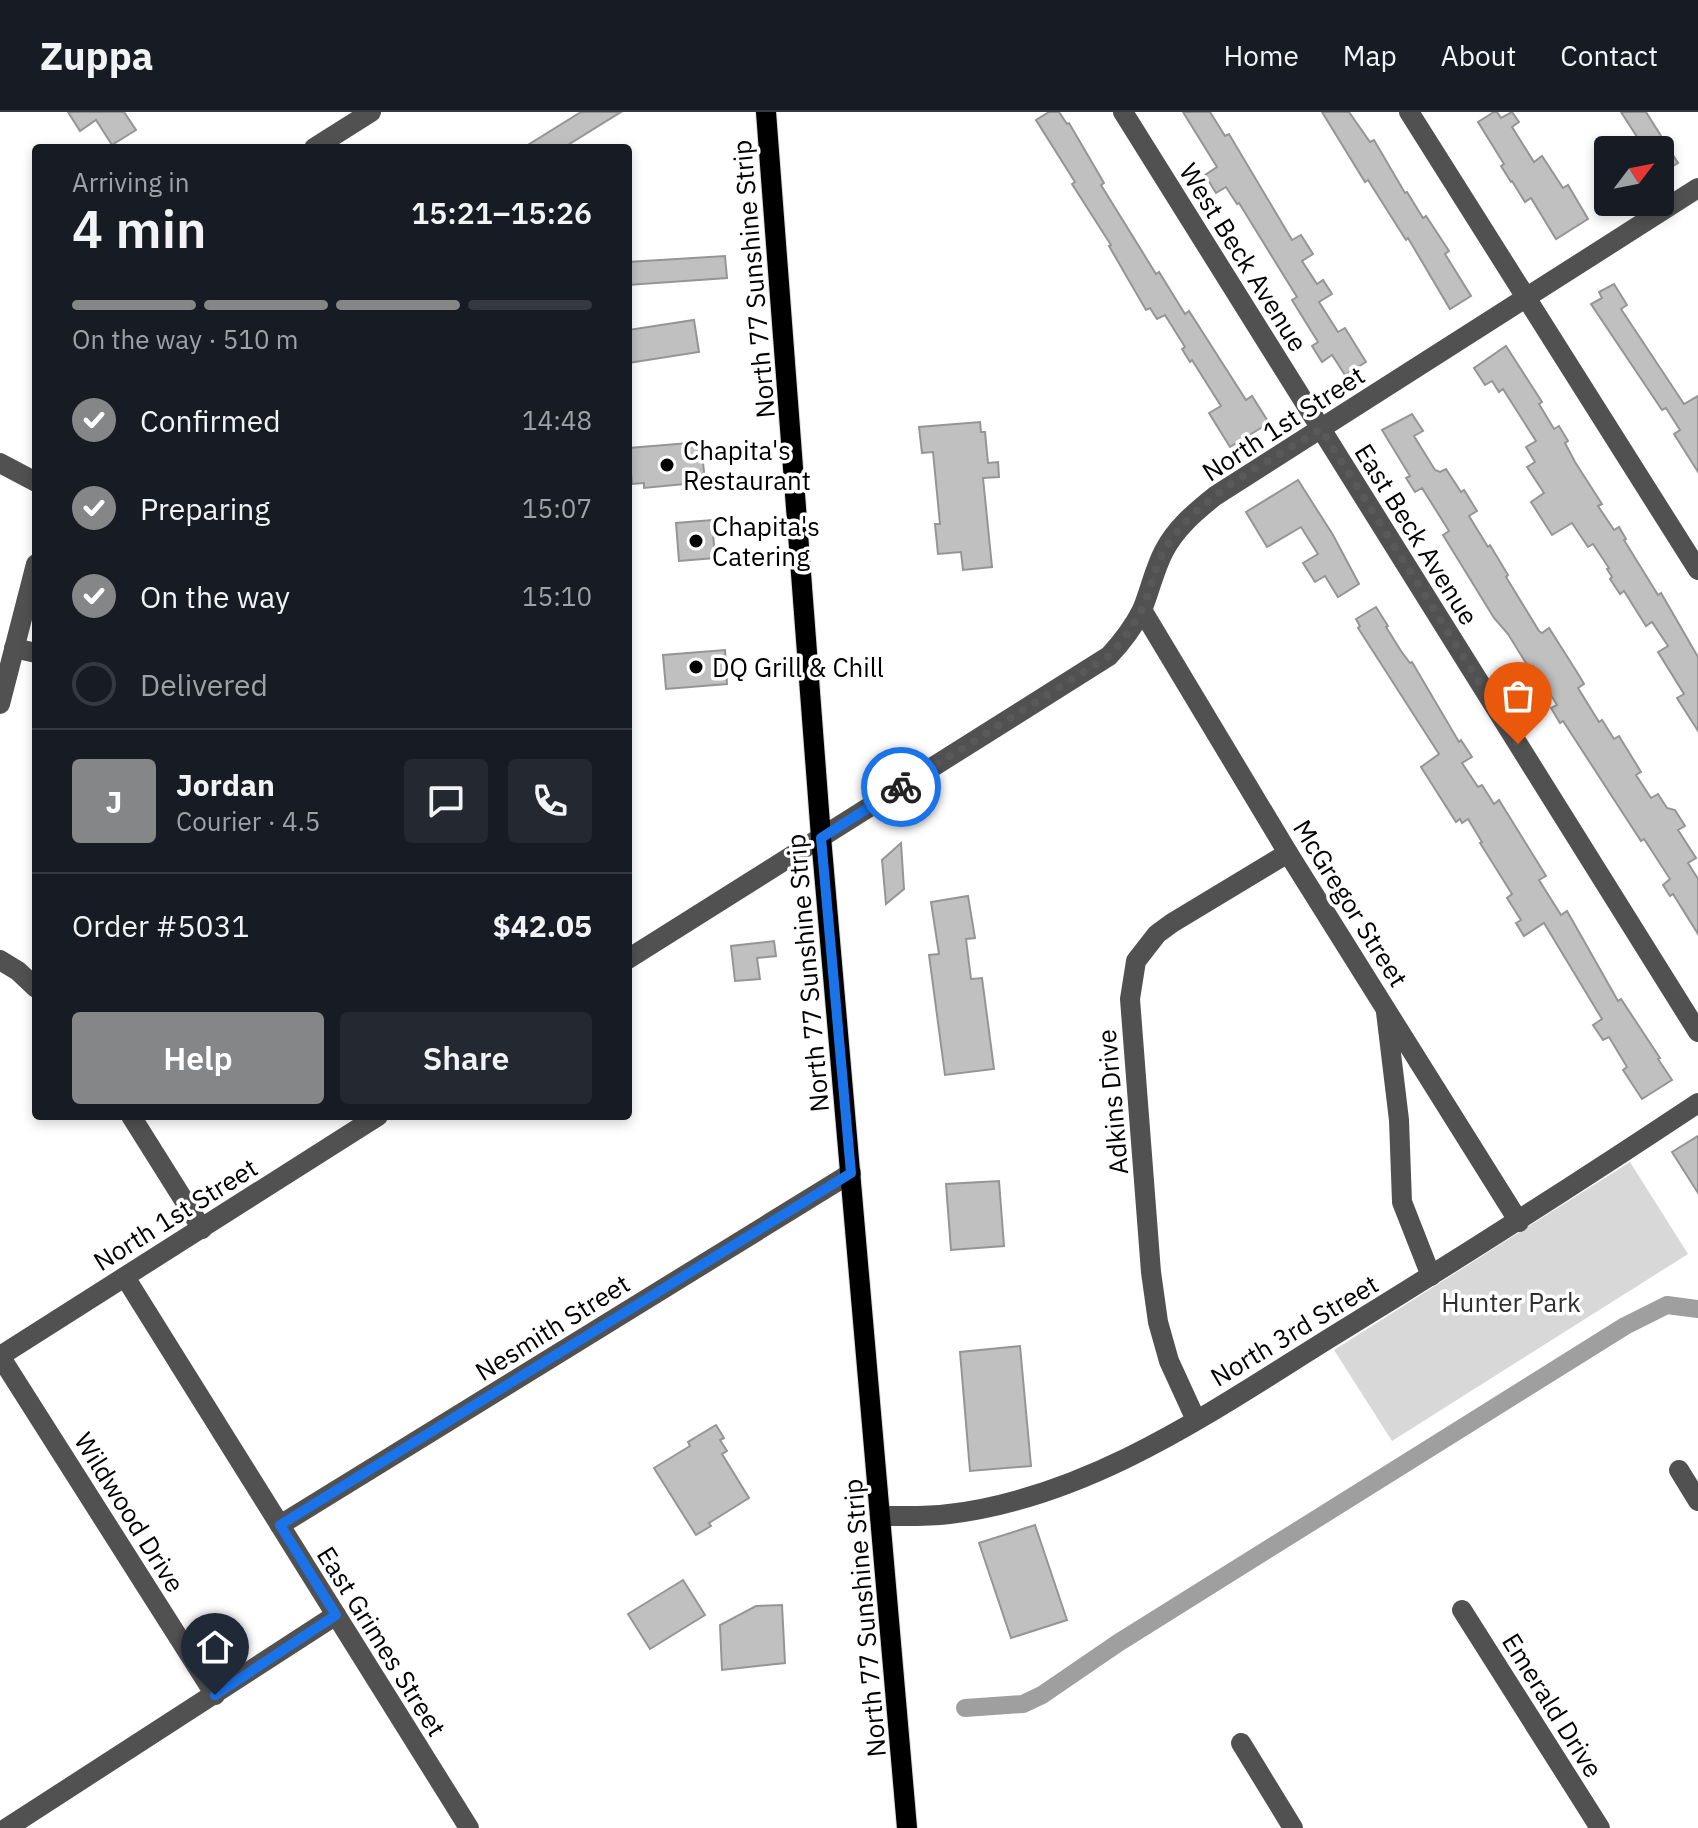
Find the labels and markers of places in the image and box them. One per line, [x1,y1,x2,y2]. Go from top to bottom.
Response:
place label: Chapita's Restaurant [683,433,811,497]
marker: Chapita's Restaurant [658,456,676,474]
place label: Chapita's Catering [712,509,820,573]
marker: Chapita's Catering [687,532,705,550]
place label: DQ Grill & Chill [712,650,884,684]
marker: DQ Grill & Chill [687,658,705,676]
pin [1484,662,1552,744]
pin [181,1613,249,1695]

